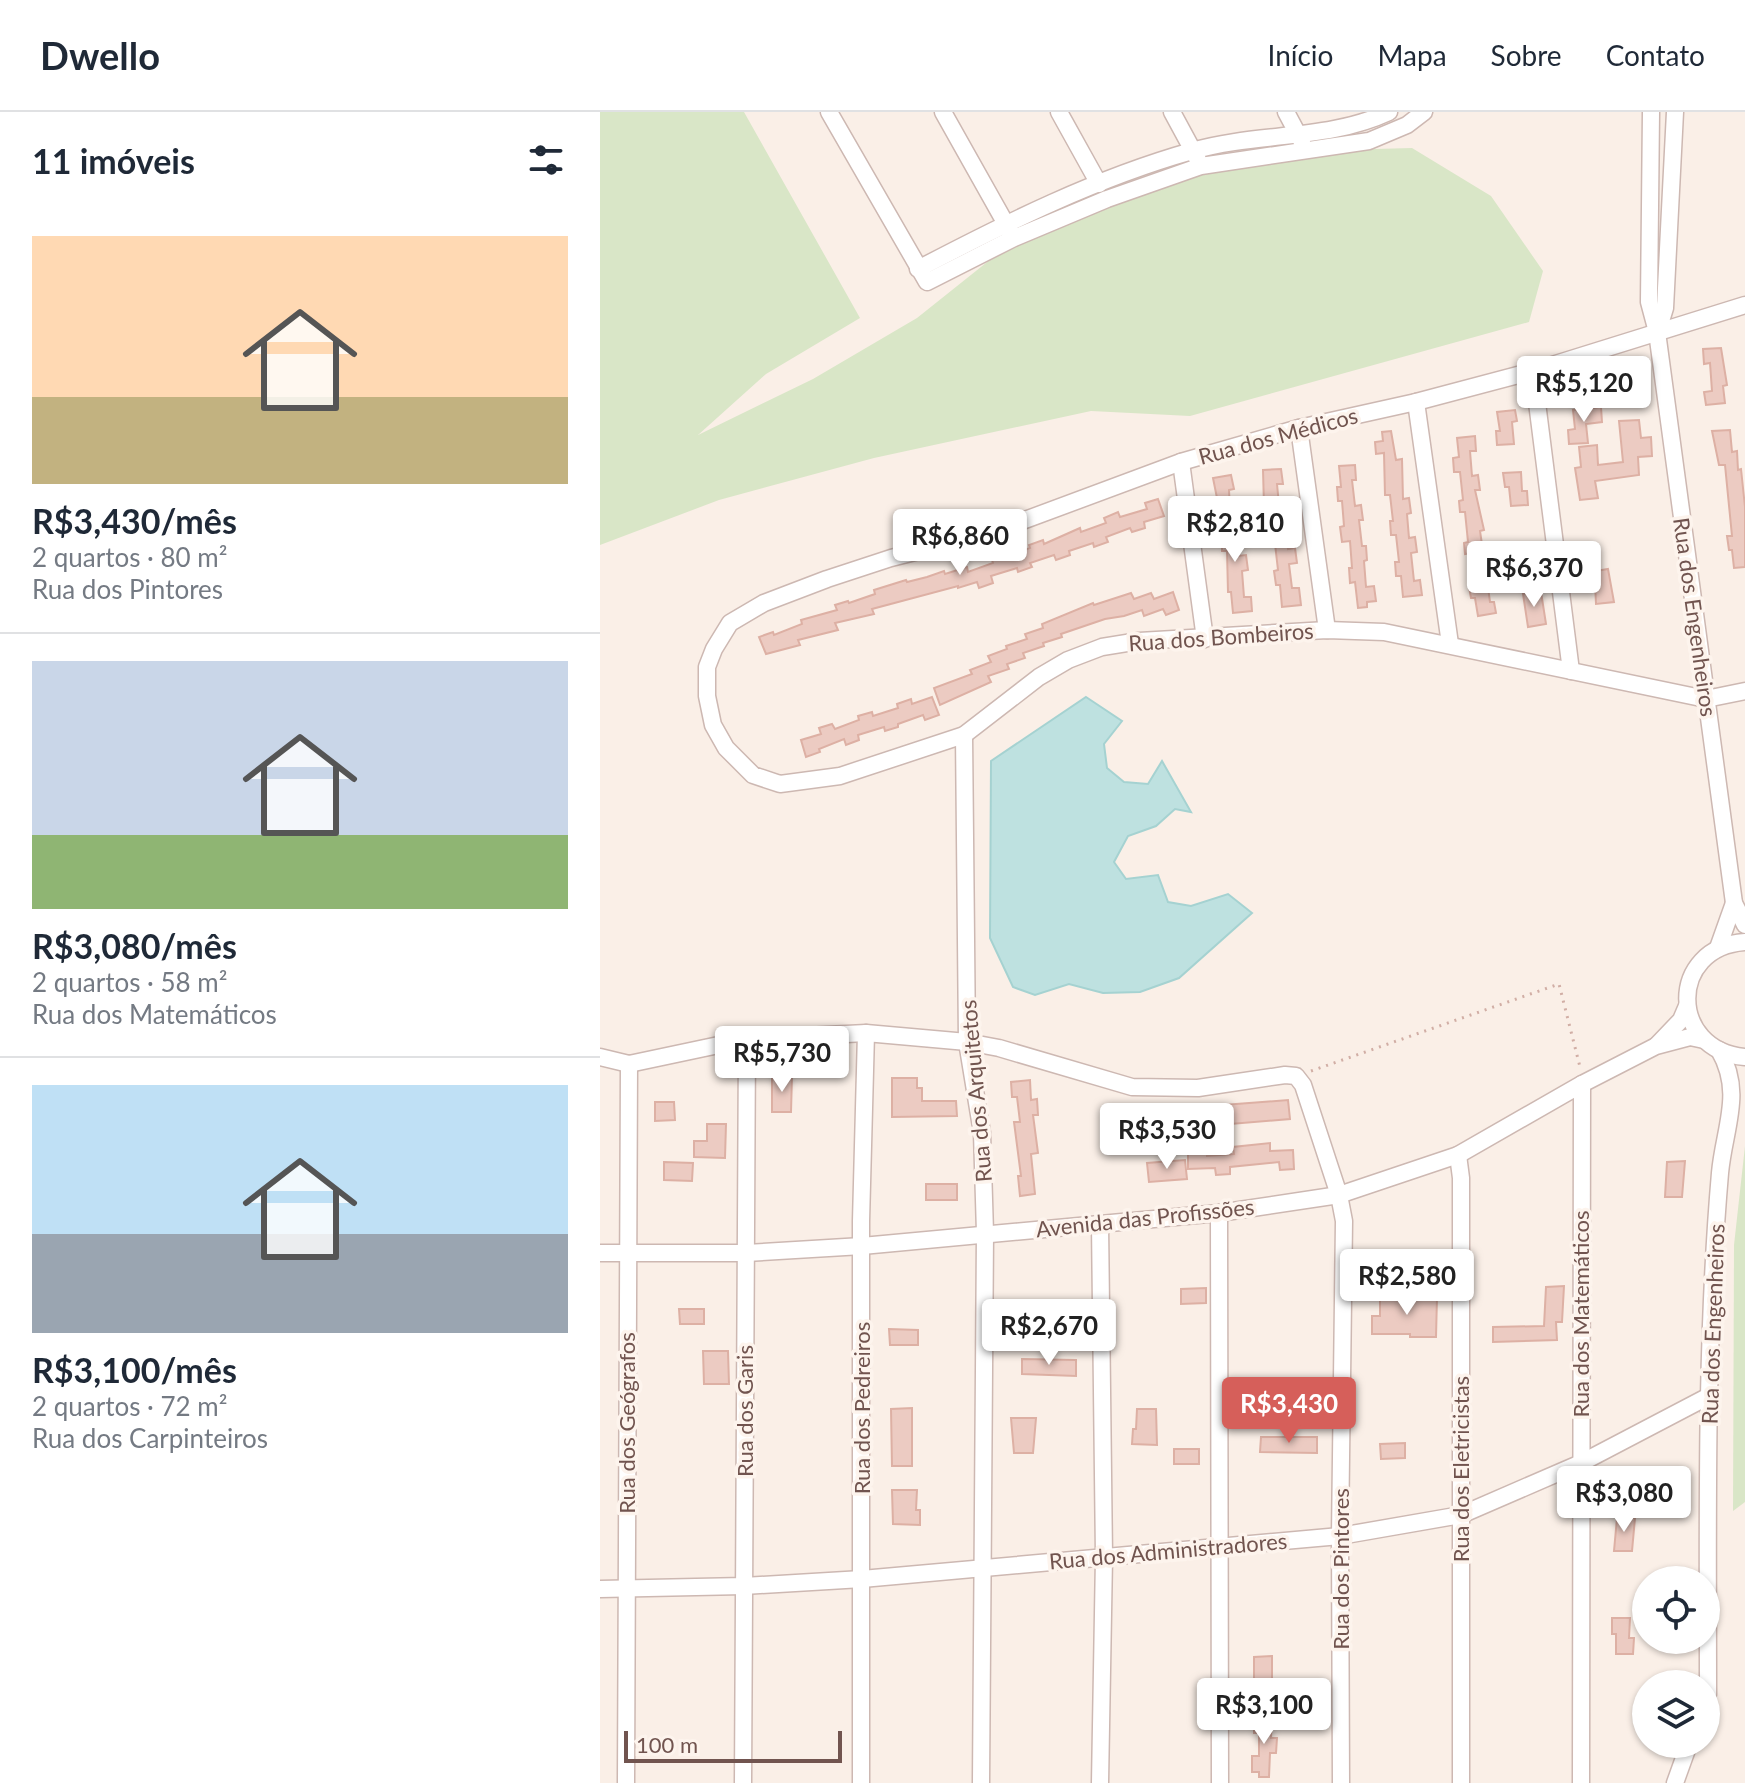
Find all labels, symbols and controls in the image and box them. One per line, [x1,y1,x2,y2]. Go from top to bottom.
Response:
text: Dwello [40,32,160,78]
text: Início [1268,38,1333,72]
text: Mapa [1377,38,1447,72]
text: Sobre [1491,38,1562,72]
text: Contato [1606,38,1705,72]
icon: filters [524,138,568,182]
text: 11 imóveis [32,140,195,181]
icon: home [228,288,372,432]
pin: R$5,120 [1510,356,1658,424]
text: R$5,120 [1535,366,1633,398]
street label: Rua dos Médicos [1195,401,1360,470]
pin: R$2,810 [1161,496,1309,564]
text: R$3,430/mês [32,500,237,541]
text: R$2,810 [1186,506,1284,538]
pin: R$6,860 [886,509,1034,577]
street label: Rua dos Engenheiros [1668,516,1723,718]
text: R$6,860 [911,519,1009,551]
text: 2 quartos · 80 m² [32,541,227,573]
pin: R$6,370 [1460,541,1608,609]
text: R$6,370 [1485,551,1583,583]
text: Rua dos Pintores [32,573,223,605]
street label: Rua dos Bombeiros [1127,617,1314,656]
icon: home [228,713,372,857]
text: R$3,080/mês [32,925,237,966]
text: 2 quartos · 58 m² [32,966,227,998]
text: Rua dos Matemáticos [32,998,277,1030]
street label: Rua dos Arquitetos [954,999,997,1183]
pin: R$5,730 [708,1026,856,1094]
text: R$5,730 [733,1036,831,1068]
pin: R$3,530 [1093,1103,1241,1171]
text: R$3,530 [1118,1113,1216,1145]
icon: home [228,1137,372,1281]
street label: Avenida das Profissões [1034,1193,1256,1242]
street label: Rua dos Matemáticos [1567,1210,1594,1418]
street label: Rua dos Engenheiros [1696,1223,1729,1425]
pin: R$2,580 [1333,1249,1481,1317]
text: R$2,580 [1358,1259,1456,1291]
pin: R$2,670 [975,1299,1123,1367]
text: R$2,670 [1000,1309,1098,1341]
street label: Rua dos Pedreiros [848,1322,875,1494]
street label: Rua dos Geógrafos [613,1332,640,1514]
street label: Rua dos Garis [731,1345,758,1477]
text: R$3,100/mês [32,1349,237,1390]
street label: Rua dos Eletricistas [1447,1376,1474,1562]
pin: R$3,430 [1215,1377,1363,1445]
text: R$3,430 [1240,1387,1338,1419]
text: 2 quartos · 72 m² [32,1390,227,1422]
text: Rua dos Carpinteiros [32,1422,268,1454]
pin: R$3,080 [1550,1466,1698,1534]
text: R$3,080 [1575,1476,1673,1508]
street label: Rua dos Pintores [1327,1488,1354,1650]
street label: Rua dos Administradores [1048,1527,1288,1574]
map controls [1632,1566,1720,1758]
button: locate [1632,1566,1720,1654]
button: layers [1632,1670,1720,1758]
pin: R$3,100 [1190,1678,1338,1746]
text: R$3,100 [1215,1688,1313,1720]
scale bar [624,1727,842,1763]
text: 100 m [636,1731,698,1758]

